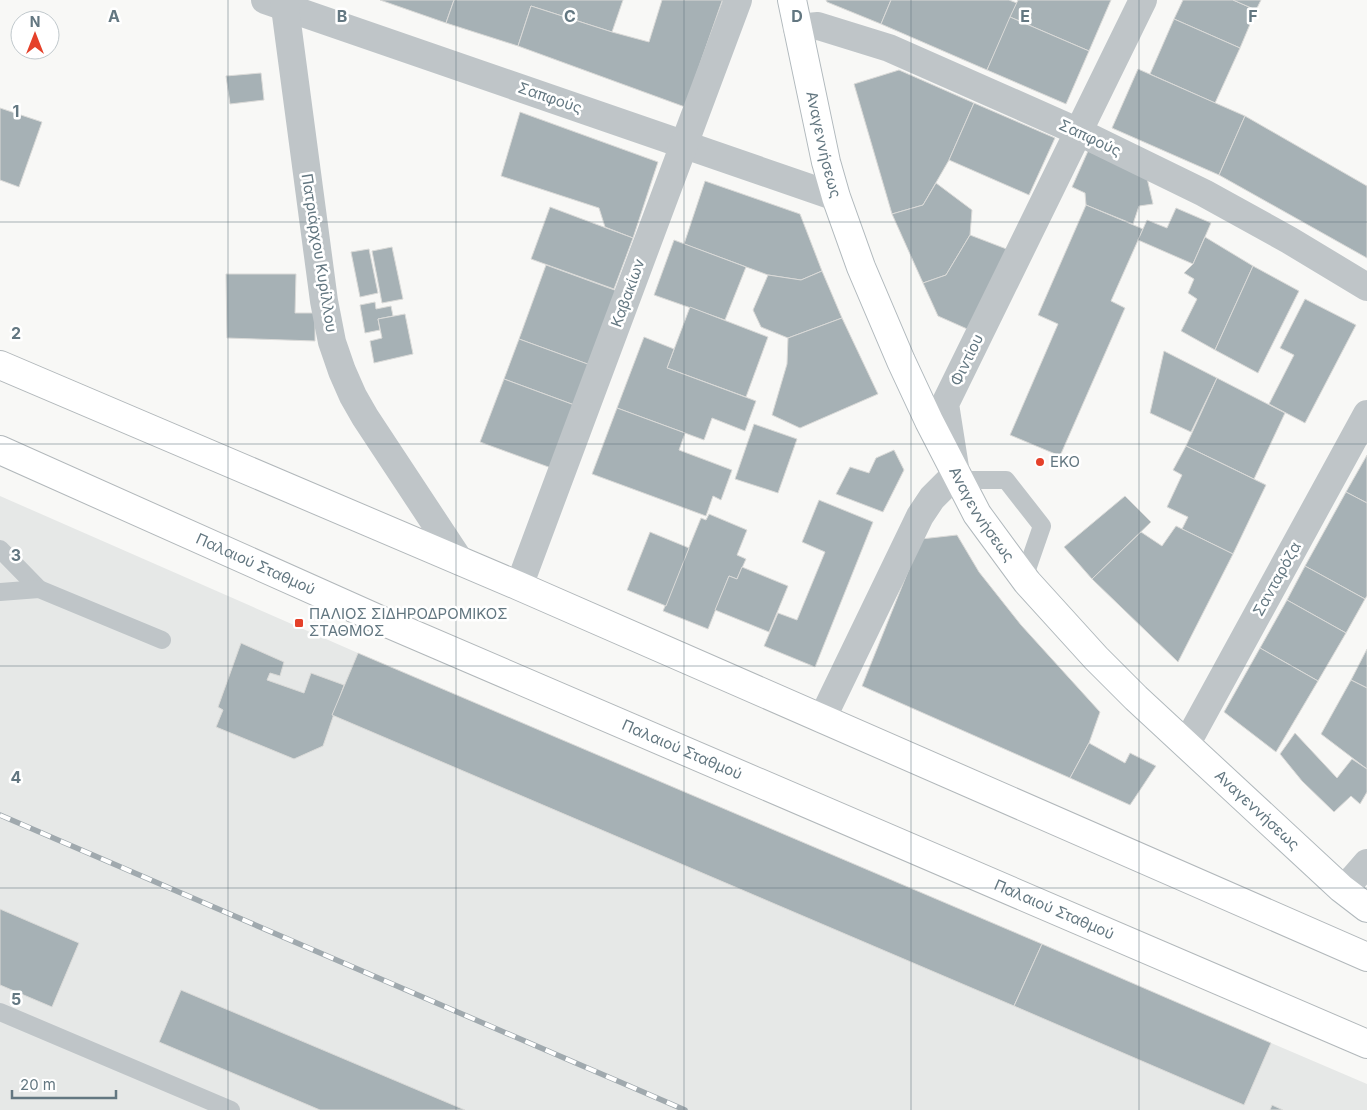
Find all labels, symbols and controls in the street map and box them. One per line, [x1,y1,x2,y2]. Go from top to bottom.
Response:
text: A [108,6,120,26]
text: B [337,6,347,26]
text: C [564,6,576,26]
text: D [791,6,803,26]
text: E [1020,6,1030,26]
text: F [1248,6,1258,26]
north arrow [10,10,60,60]
text: N [30,13,40,30]
street label: Σαπφούς [516,78,585,117]
street label: Αναγεννήσεως [802,90,846,200]
text: 1 [13,101,19,121]
street label: Σαπφούς [1056,115,1124,160]
street label: Πατριάρχου Κυρίλλου [298,172,341,334]
street label: Καβακίων [606,256,649,330]
text: 2 [11,323,21,343]
street label: Φιντίου [946,331,987,389]
place label: EKO [1050,452,1080,471]
marker: EKO [1034,456,1046,468]
street label: Αναγεννήσεως [945,463,1019,565]
street label: Παλαιού Σταθμού [193,529,319,599]
street label: Σανταρόζα [1248,538,1305,619]
text: 3 [11,545,21,565]
place label: ΠΑΛΙΟΣ ΣΙΔΗΡΟΔΡΟΜΙΚΟΣ ΣΤΑΘΜΟΣ [309,604,508,640]
marker: ΠΑΛΙΟΣ ΣΙΔΗΡΟΔΡΟΜΙΚΟΣ ΣΤΑΘΜΟΣ [293,617,305,629]
street label: Παλαιού Σταθμού [619,715,745,783]
street label: Αναγεννήσεως [1211,766,1304,854]
text: 4 [11,767,22,787]
street label: Παλαιού Σταθμού [991,875,1117,943]
text: 5 [11,989,21,1009]
scale bar [12,1068,116,1100]
text: 20 m [20,1075,56,1094]

